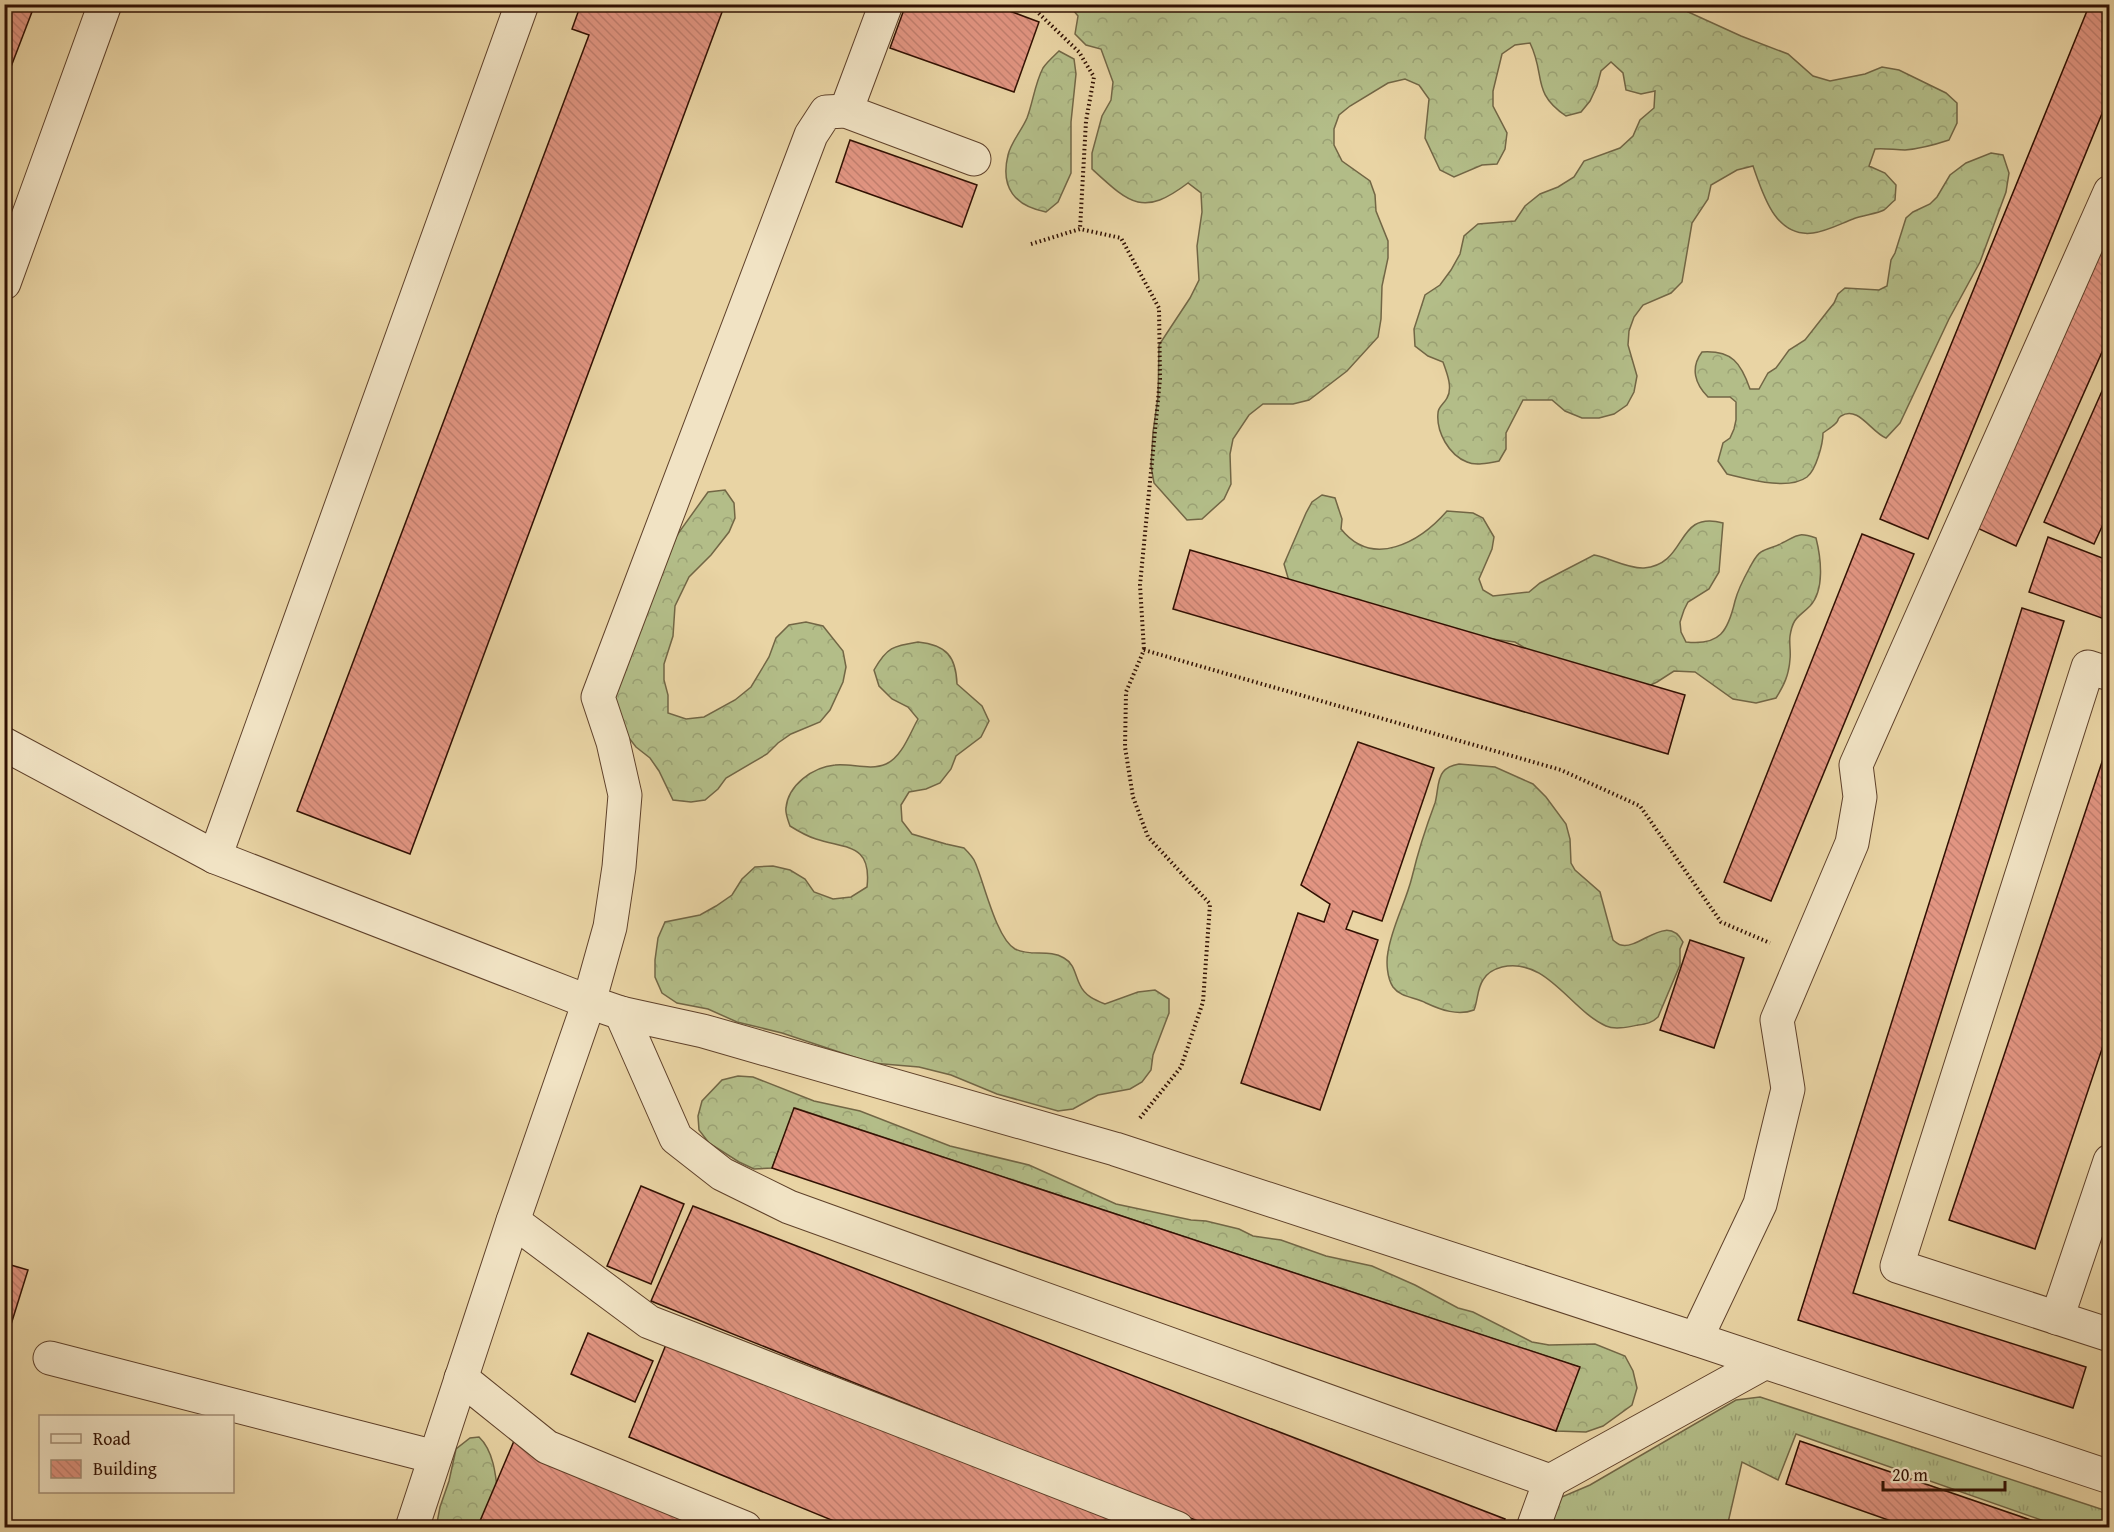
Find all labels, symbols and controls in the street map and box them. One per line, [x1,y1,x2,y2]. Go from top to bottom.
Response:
legend [39,1415,234,1493]
text: Road [93,1425,131,1452]
scale bar [1883,1454,2004,1492]
text: Building [93,1455,157,1482]
text: 20 m [1892,1461,1928,1488]

